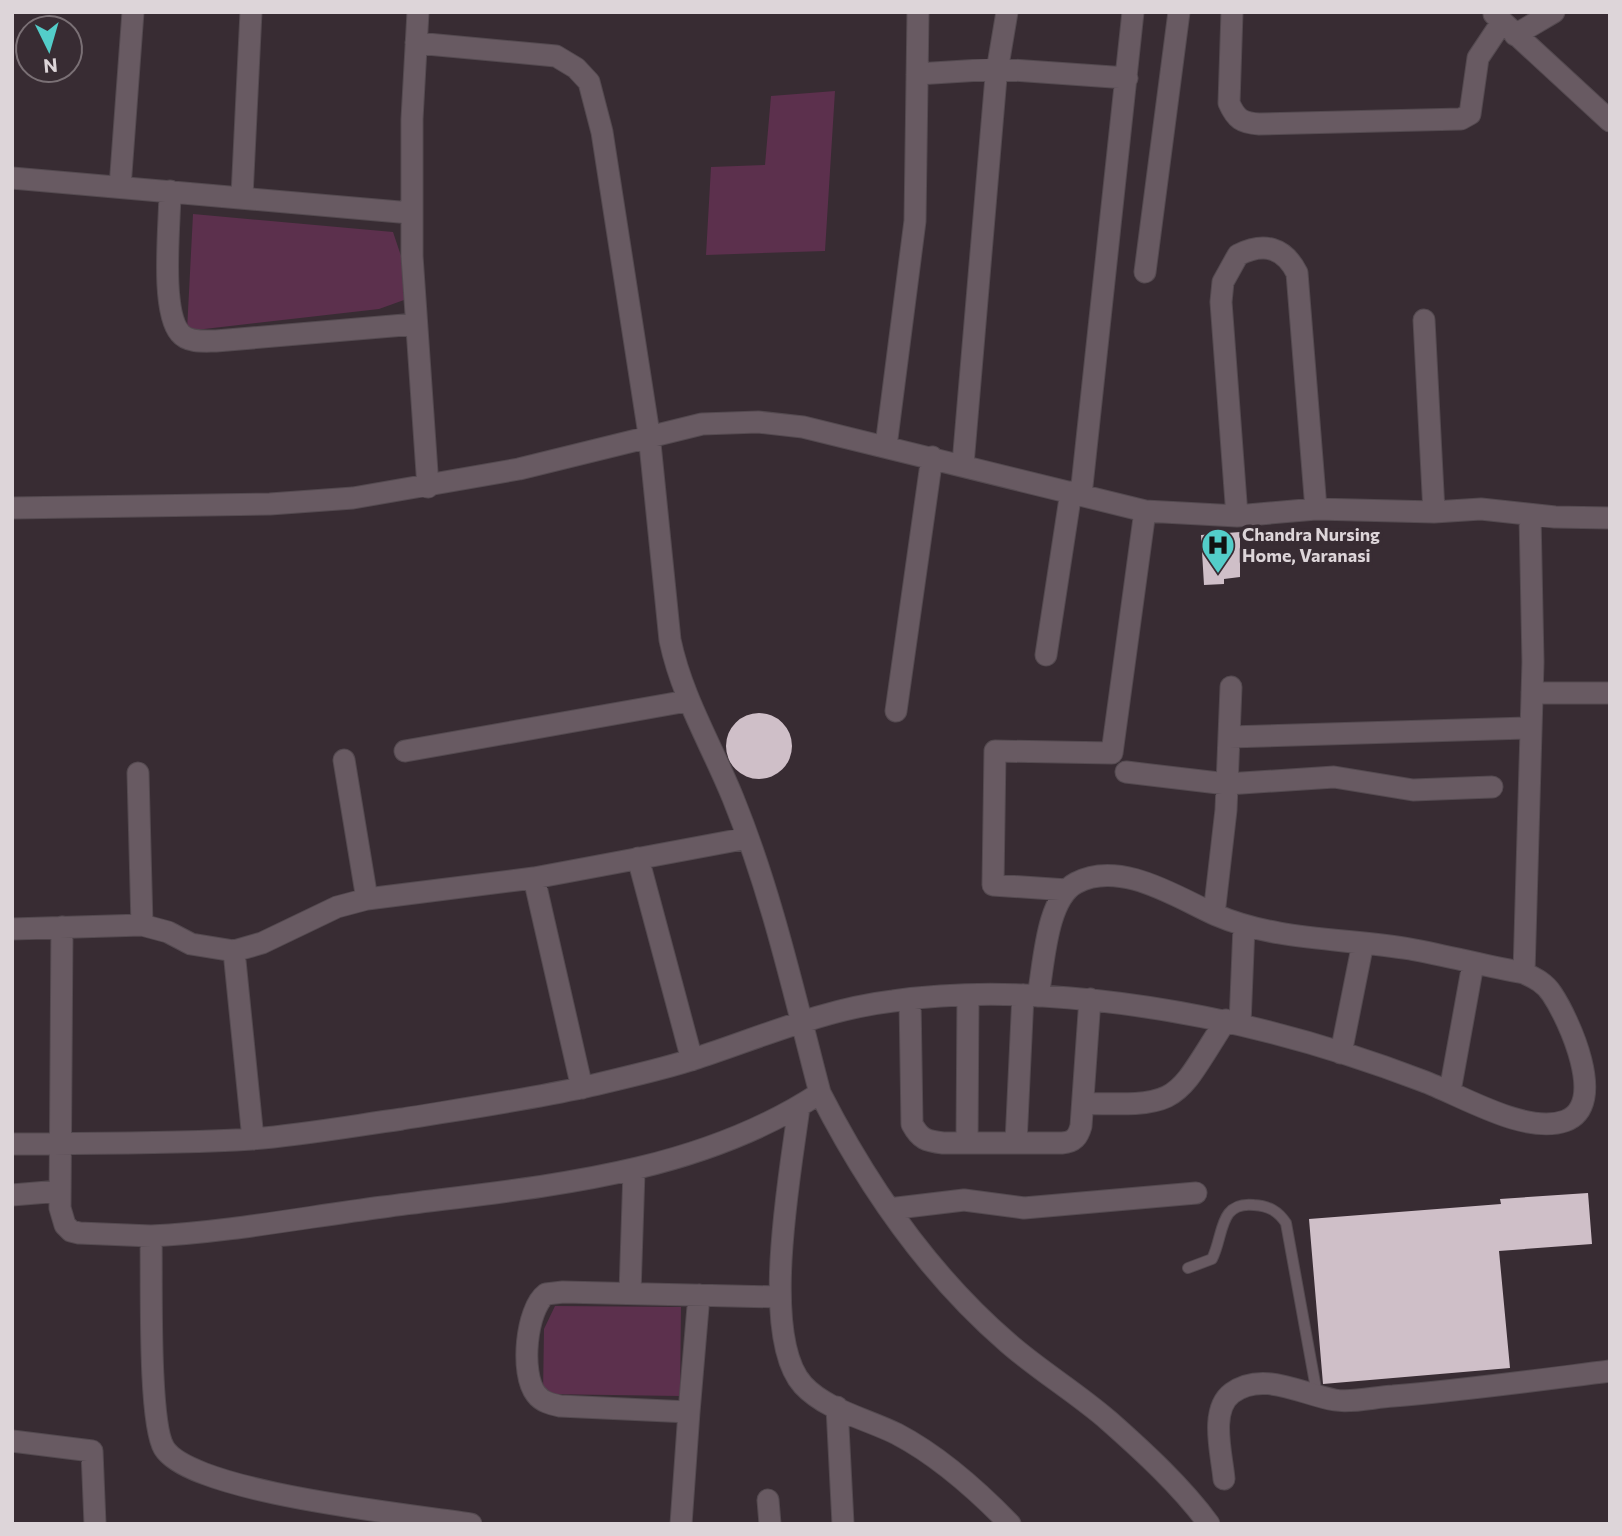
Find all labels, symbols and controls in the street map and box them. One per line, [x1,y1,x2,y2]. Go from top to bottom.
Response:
north arrow [14,14,84,84]
text: N [42,54,59,79]
place label: Chandra Nursing Home, Varanasi [1242,523,1380,566]
hospital icon: Chandra Nursing Home, Varanasi [1199,526,1237,575]

